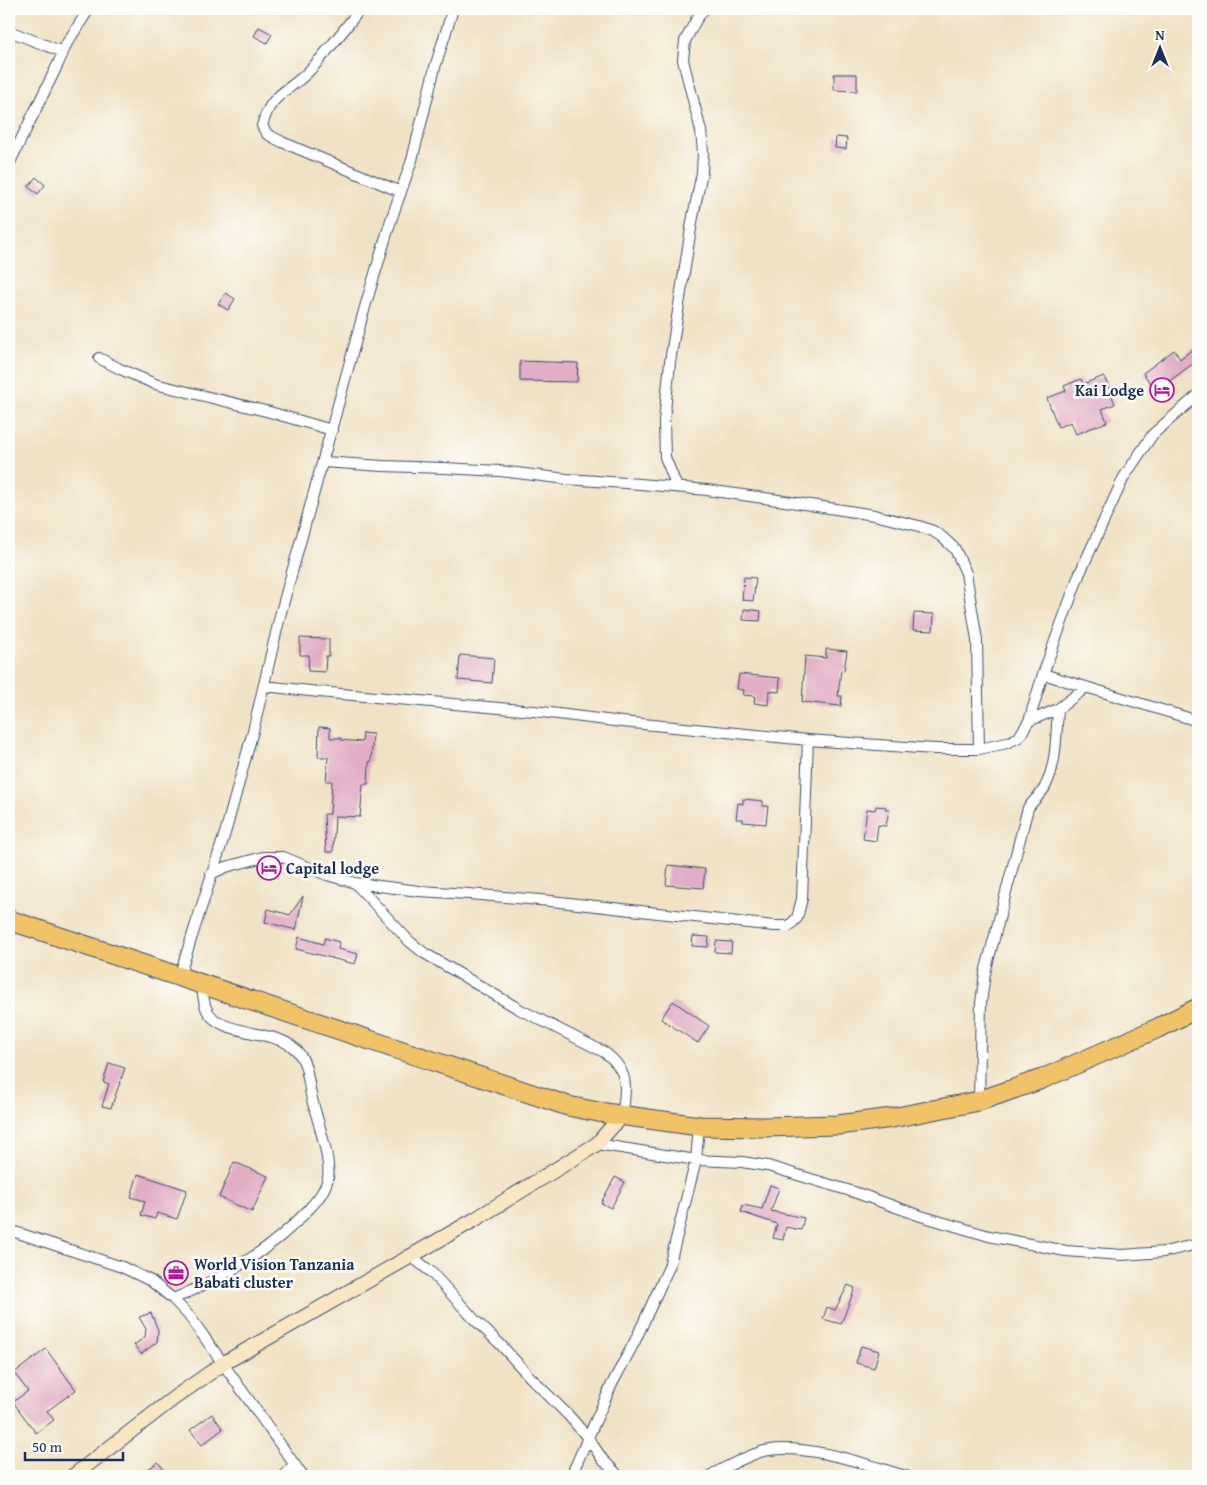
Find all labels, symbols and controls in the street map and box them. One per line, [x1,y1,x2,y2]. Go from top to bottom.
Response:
north arrow [1134,22,1184,72]
text: N [1155,25,1165,45]
hotel icon: Kai Lodge [1149,377,1175,403]
place label: Kai Lodge [1075,378,1144,402]
hotel icon: Capital lodge [256,855,282,881]
place label: Capital lodge [286,856,379,880]
place label: World Vision Tanzania Babati cluster [194,1252,355,1294]
office icon: World Vision Tanzania Babati cluster [163,1260,189,1286]
scale bar [25,1430,122,1462]
text: 50 m [32,1436,63,1457]

